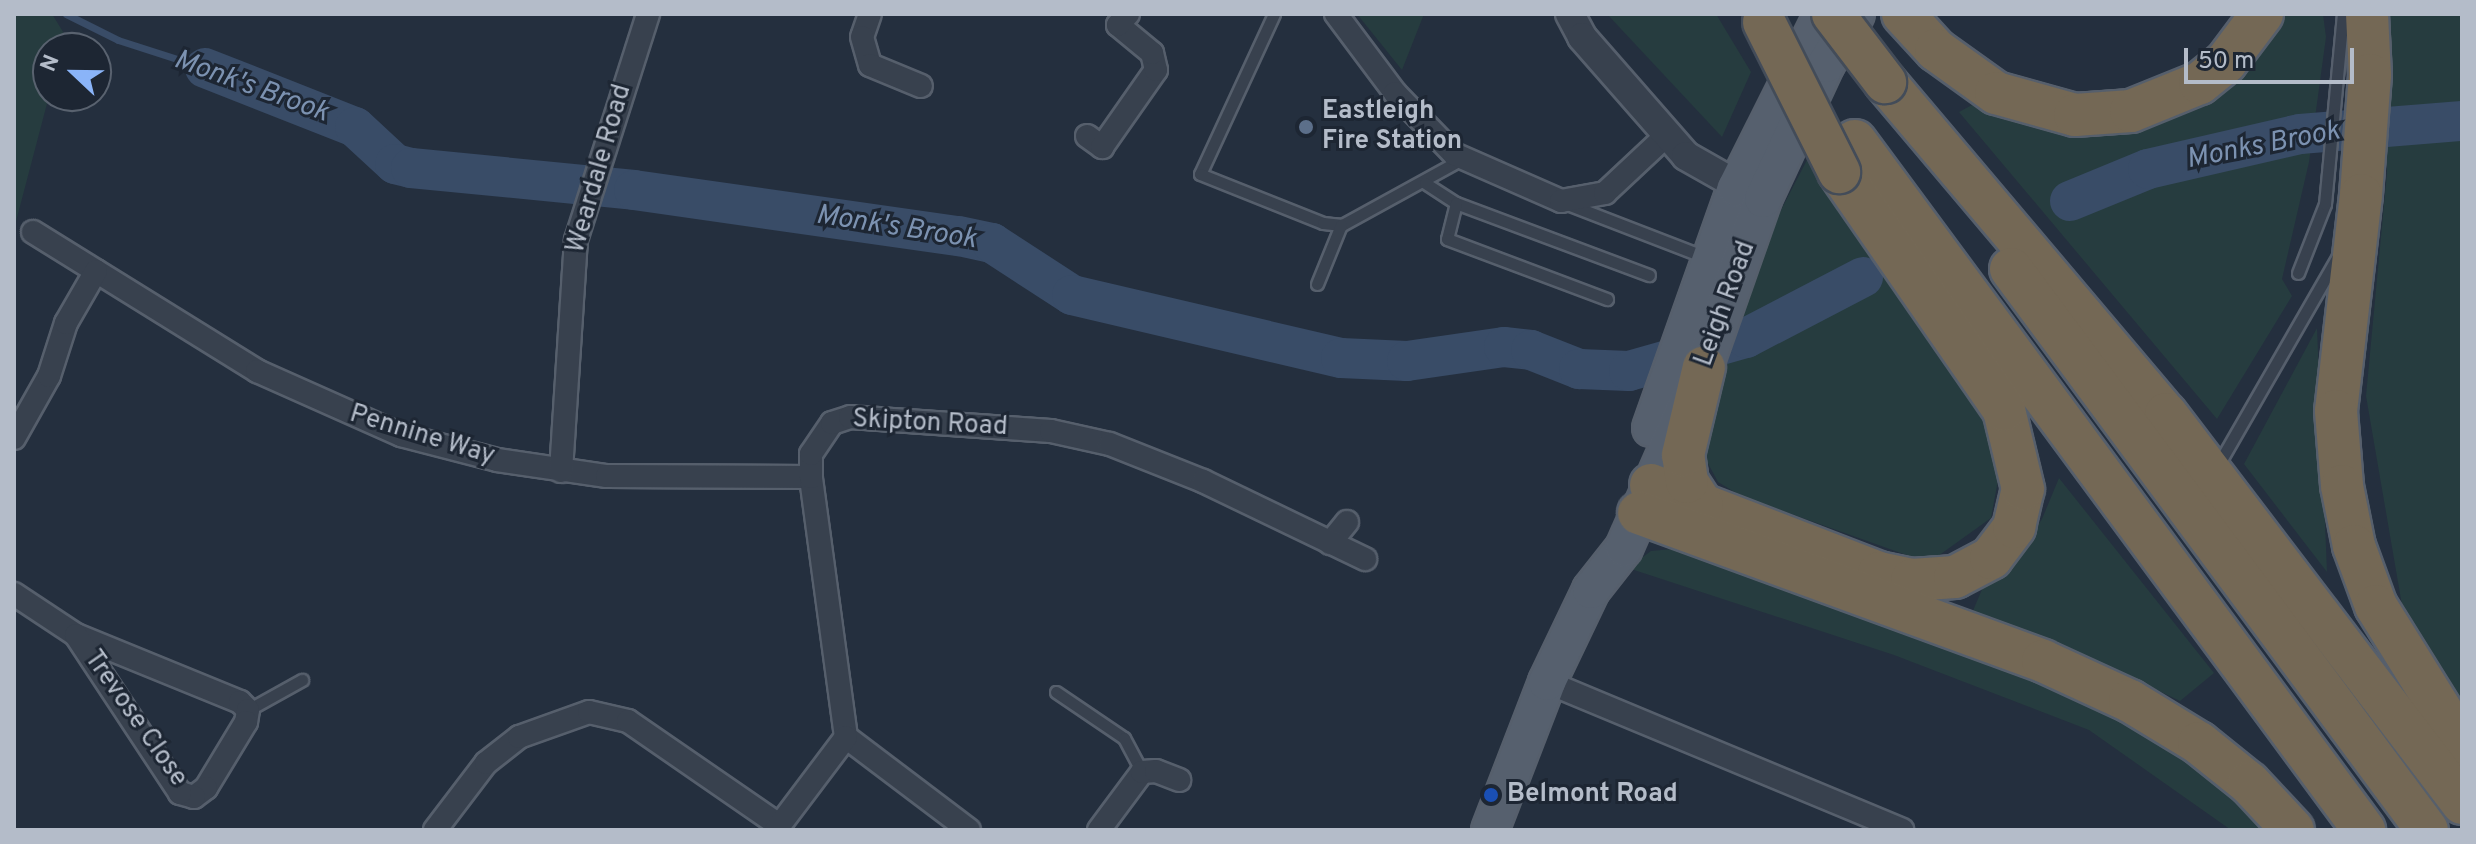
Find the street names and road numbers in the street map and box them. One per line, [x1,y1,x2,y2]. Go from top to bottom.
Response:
street label: Weardale Road [561,81,639,257]
street label: Leigh Road [1689,237,1763,371]
street label: Pennine Way [345,399,499,473]
street label: Skipton Road [852,404,1008,444]
street label: Trevose Close [77,645,193,793]

